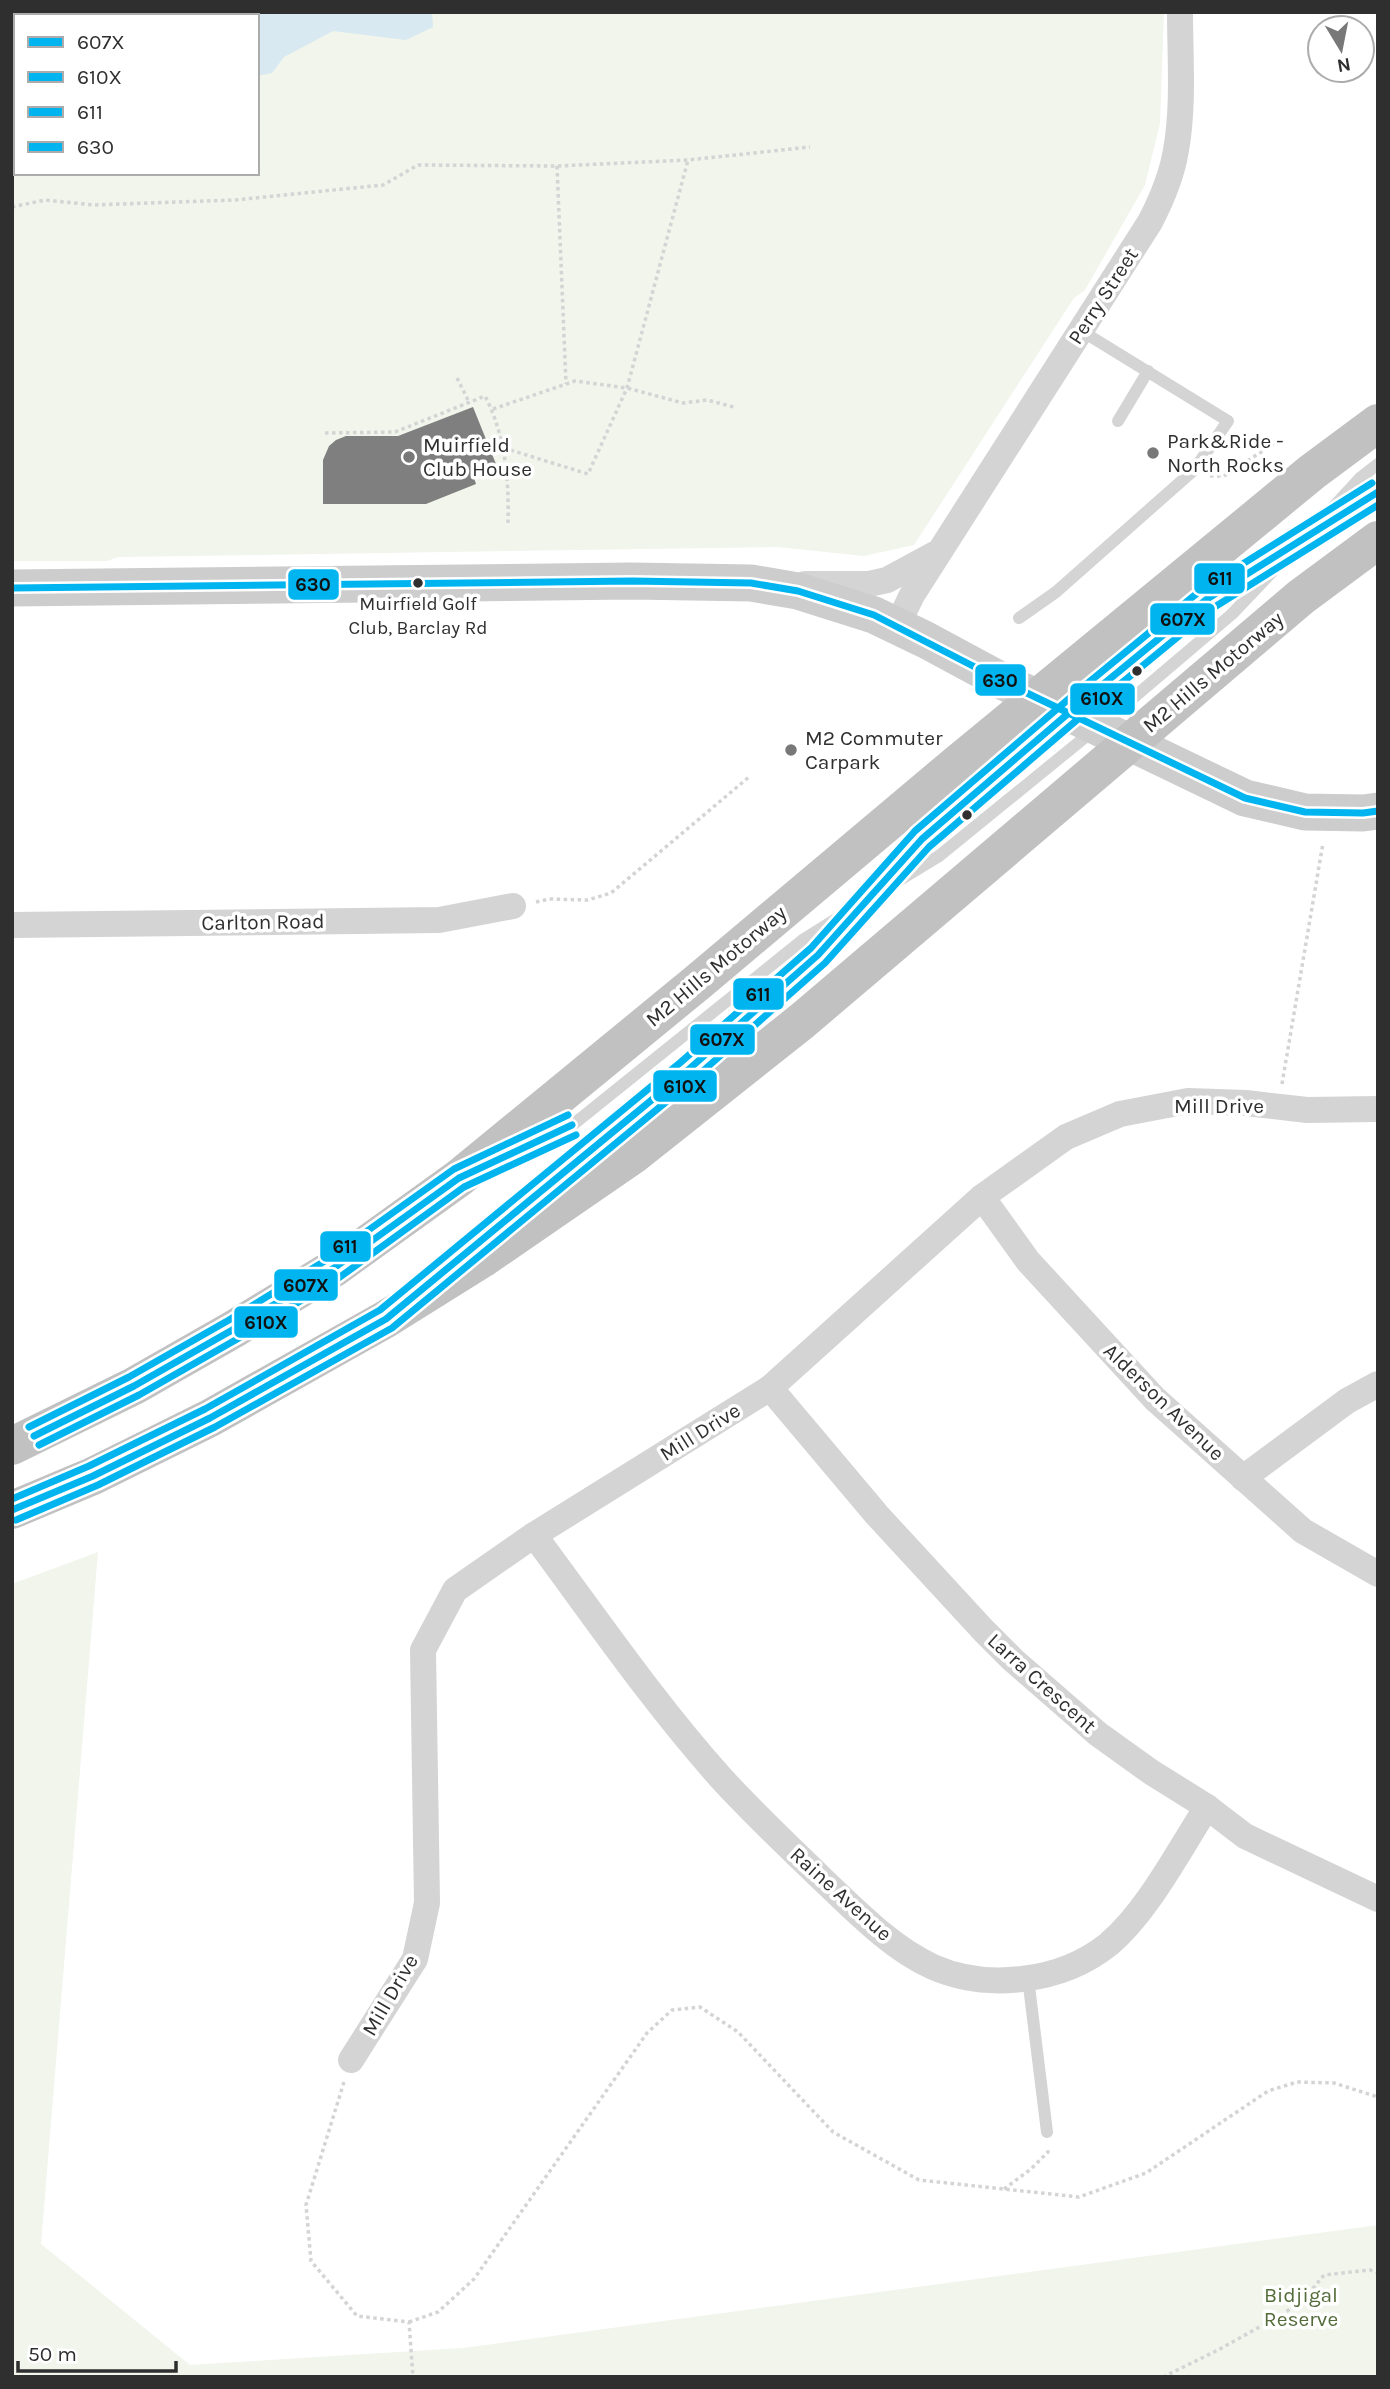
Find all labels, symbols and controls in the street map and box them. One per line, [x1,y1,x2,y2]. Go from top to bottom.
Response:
legend [14,14,259,175]
north arrow [1306,14,1376,84]
text: 607X [77,30,125,54]
text: N [1335,53,1352,77]
text: 610X [77,65,122,89]
text: 611 [77,100,103,124]
text: 630 [77,135,114,159]
street label: Perry Street [1063,243,1143,349]
place label: Park&Ride - North Rocks [1167,429,1284,477]
place label: Muirfield Club House [423,433,532,481]
marker: Park&Ride - North Rocks [1145,445,1161,461]
marker: Muirfield Club House [401,449,417,465]
line badge: 611 [1193,562,1246,595]
line badge: 630 [287,568,340,601]
text: 611 [1207,568,1233,590]
text: 630 [295,574,331,596]
marker: Muirfield Golf Club, Barclay Rd [411,576,425,590]
place label: Muirfield Golf Club, Barclay Rd [348,593,488,639]
line badge: 607X [1149,602,1216,636]
street label: M2 Hills Motorway [1138,606,1288,738]
text: 607X [1160,609,1206,631]
line badge: 630 [974,663,1027,697]
unlabelled marker [1130,664,1144,678]
text: 630 [982,670,1018,692]
line badge: 610X [1069,682,1136,716]
text: 610X [1080,688,1124,710]
place label: M2 Commuter Carpark [805,726,943,774]
marker: M2 Commuter Carpark [783,742,799,758]
unlabelled marker [960,808,974,822]
street label: M2 Hills Motorway [641,900,791,1032]
street label: Carlton Road [201,909,325,935]
line badge: 611 [732,977,785,1011]
text: 611 [745,984,771,1006]
line badge: 607X [689,1023,756,1056]
text: 607X [699,1029,745,1051]
line badge: 610X [652,1069,718,1103]
text: 610X [663,1076,707,1098]
street label: Mill Drive [1174,1094,1264,1118]
line badge: 611 [319,1230,372,1263]
text: 611 [332,1236,358,1258]
line badge: 607X [273,1268,339,1302]
text: 607X [283,1275,329,1297]
line badge: 610X [233,1305,299,1339]
text: 610X [244,1312,288,1334]
street label: Alderson Avenue [1099,1338,1229,1466]
street label: Mill Drive [656,1398,744,1466]
street label: Larra Crescent [983,1628,1101,1738]
street label: Raine Avenue [785,1842,897,1946]
street label: Mill Drive [357,1950,423,2040]
park label: Bidjigal Reserve [1264,2283,1338,2331]
scale bar [18,2330,175,2374]
text: 50 m [28,2342,77,2366]

